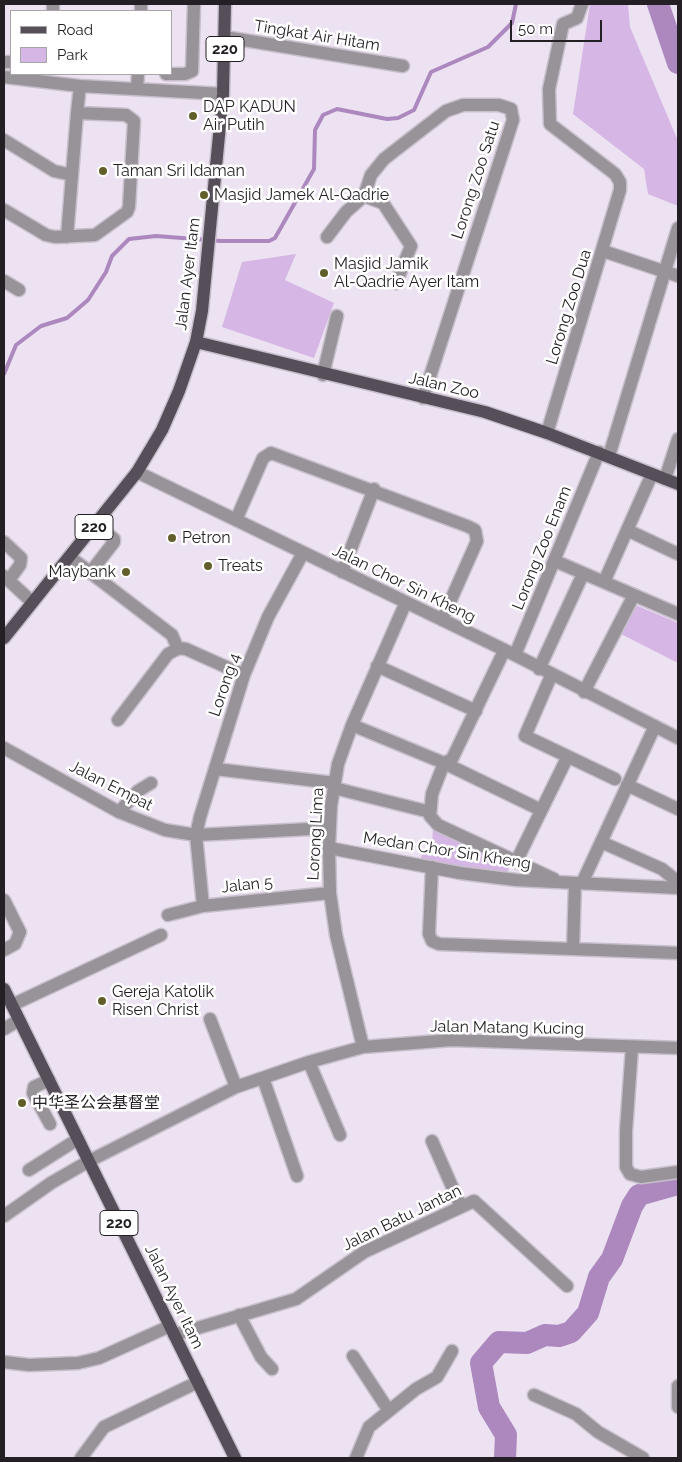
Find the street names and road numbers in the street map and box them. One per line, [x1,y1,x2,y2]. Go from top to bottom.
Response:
street label: Tingkat Air Hitam [253,17,381,55]
road number: 220 [206,36,244,62]
street label: Lorong Zoo Satu [448,119,504,241]
street label: Jalan Ayer Itam [172,217,204,331]
street label: Lorong Zoo Dua [542,247,596,367]
street label: Jalan Zoo [407,369,481,403]
street label: Lorong Zoo Enam [508,483,576,613]
road number: 220 [75,514,113,540]
street label: Jalan Chor Sin Kheng [329,541,479,627]
street label: Lorong 4 [205,651,245,719]
street label: Jalan Empat [66,757,156,815]
street label: Lorong Lima [304,787,328,881]
street label: Medan Chor Sin Kheng [362,828,532,874]
street label: Jalan 5 [220,873,274,897]
street label: Jalan Matang Kucing [430,1017,584,1039]
street label: Jalan Batu Jantan [339,1181,465,1255]
road number: 220 [100,1210,138,1236]
street label: Jalan Ayer Itam [141,1242,207,1352]

